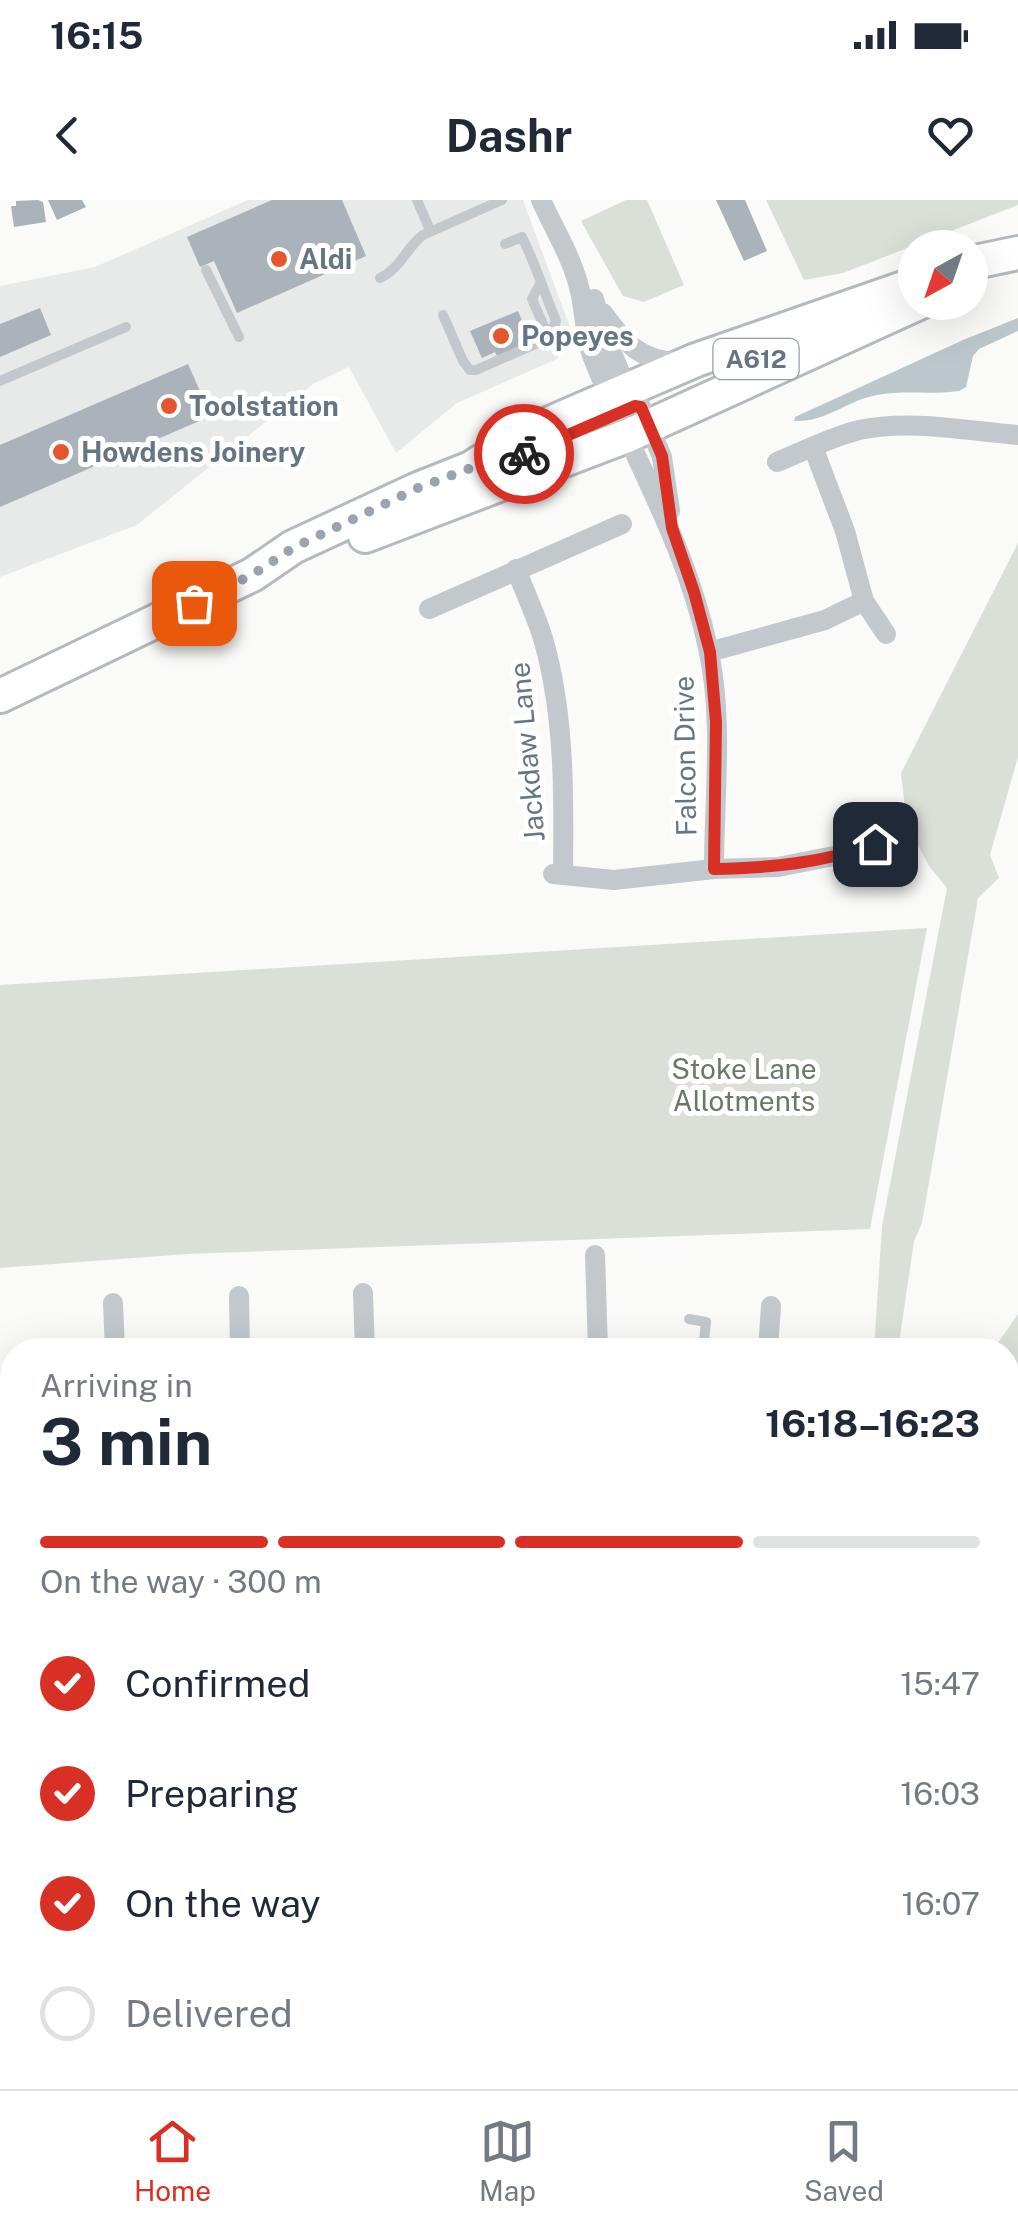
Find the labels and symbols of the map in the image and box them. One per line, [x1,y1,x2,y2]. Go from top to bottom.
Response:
north arrow [898,230,988,320]
place label: Aldi [299,242,352,275]
marker: Aldi [268,248,290,270]
place label: Popeyes [521,319,634,352]
marker: Popeyes [490,325,512,347]
road number: A612 [714,339,798,379]
place label: Toolstation [189,389,339,422]
marker: Toolstation [158,395,180,417]
courier [474,404,574,504]
place label: Howdens Joinery [81,435,306,468]
marker: Howdens Joinery [50,441,72,463]
pin [152,561,237,646]
street label: Jackdaw Lane [502,661,551,843]
street label: Falcon Drive [667,675,702,837]
pin [833,802,918,887]
park label: Stoke Lane Allotments [671,1052,817,1117]

